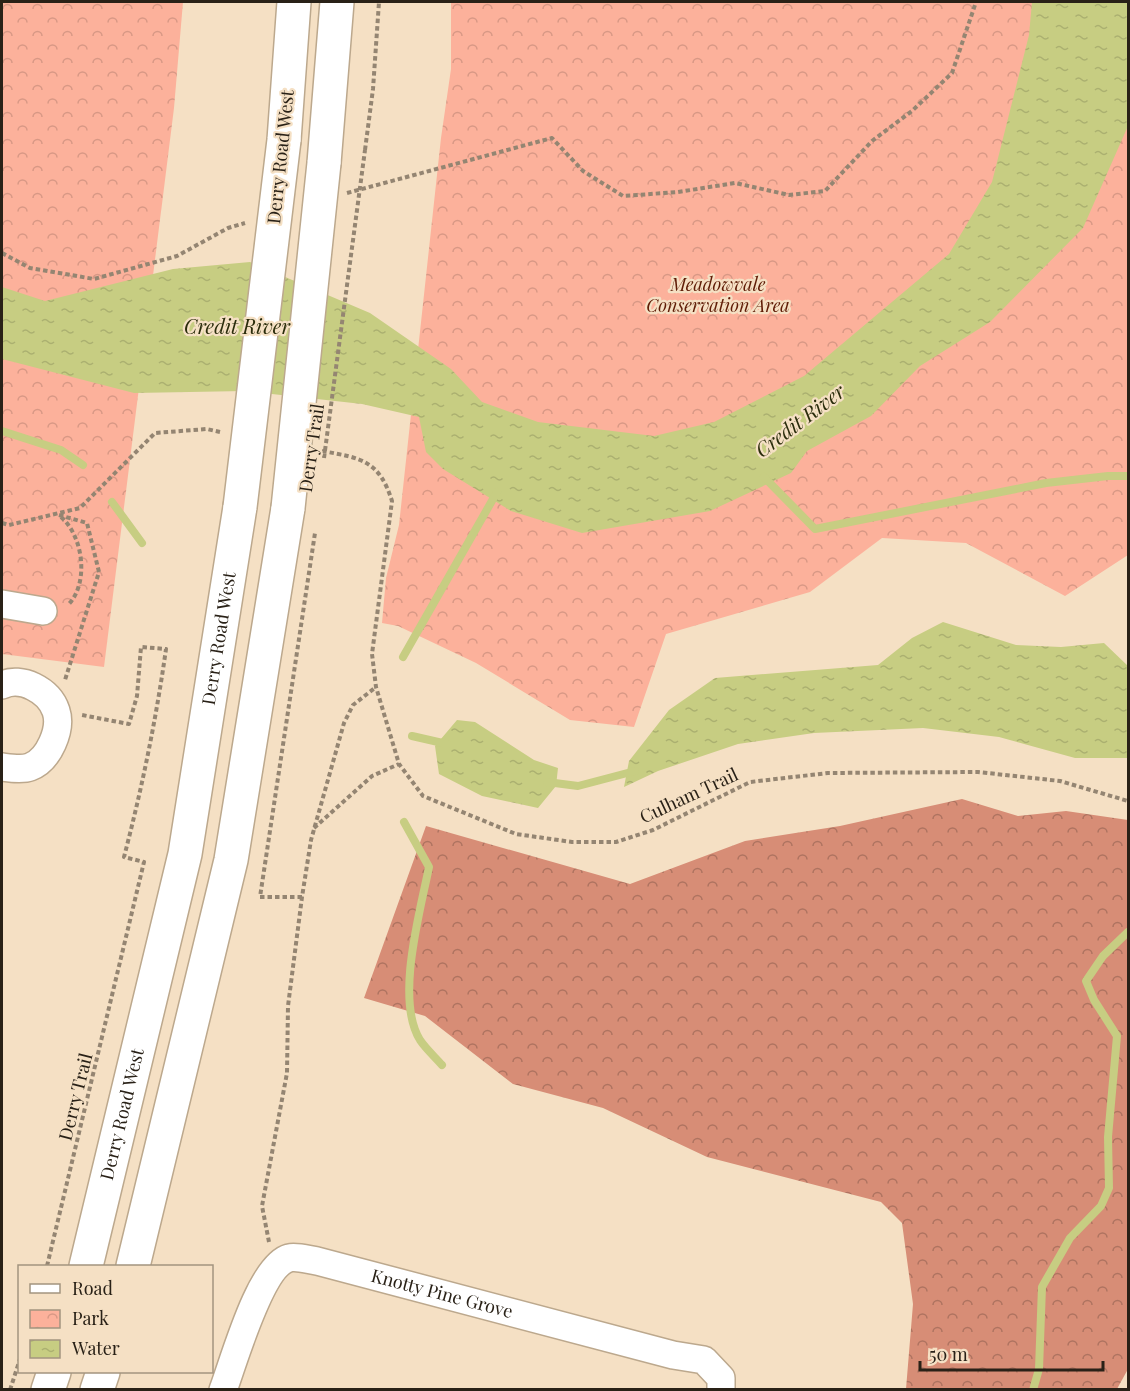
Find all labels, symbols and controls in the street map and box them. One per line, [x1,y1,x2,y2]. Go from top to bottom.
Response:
street label: Derry Road West [261,88,299,225]
park label: Meadowvale Conservation Area [646,272,790,317]
water label: Credit River [184,312,291,339]
water label: Credit River [749,376,851,462]
street label: Derry Trail [293,402,329,494]
street label: Derry Road West [196,569,241,707]
street label: Culham Trail [635,762,742,828]
street label: Derry Road West [94,1045,149,1182]
street label: Derry Trail [53,1050,97,1143]
street label: Knotty Pine Grove [369,1263,516,1323]
legend [18,1265,213,1373]
text: Road [72,1276,113,1300]
text: Park [72,1306,109,1330]
scale bar [920,1334,1103,1372]
text: Water [71,1336,120,1360]
text: 50 m [929,1342,968,1366]

